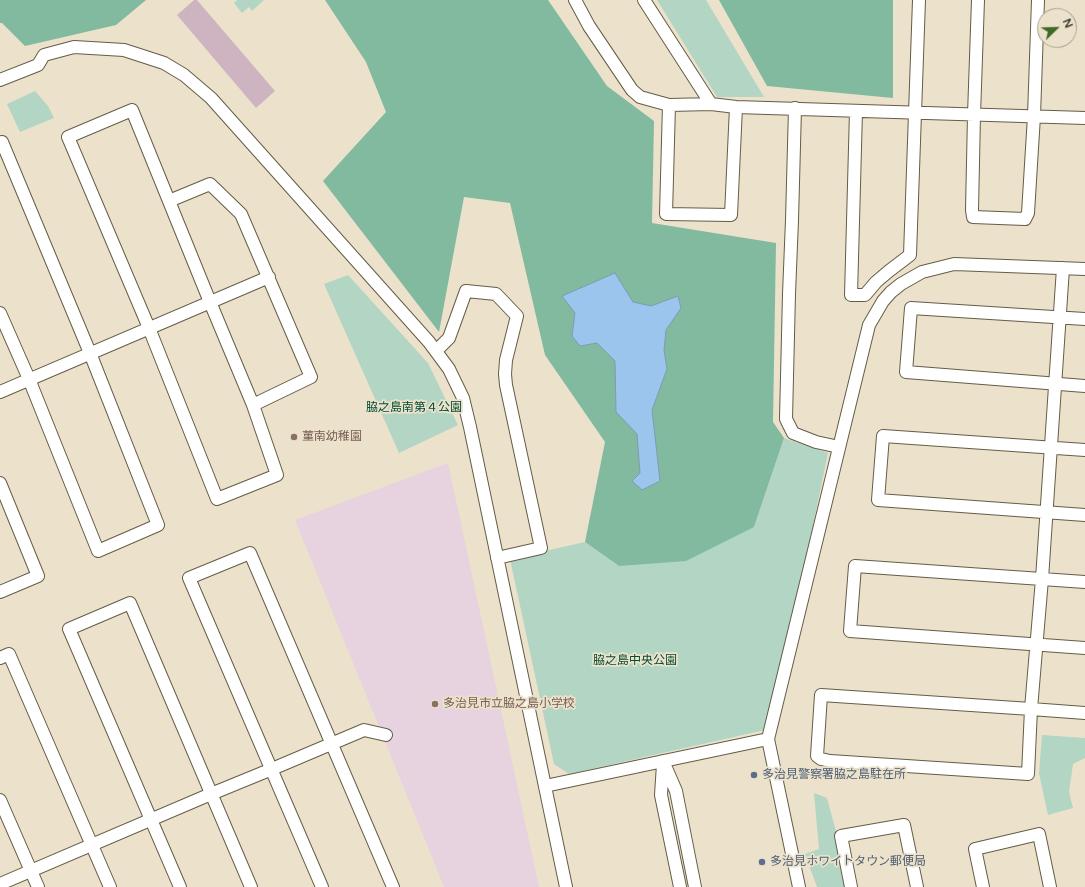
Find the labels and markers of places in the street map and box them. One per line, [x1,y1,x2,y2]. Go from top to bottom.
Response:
place label: 菫南幼稚園 [302,430,362,444]
marker: 菫南幼稚園 [289,432,299,442]
place label: 多治見市立脇之島小学校 [443,697,575,711]
marker: 多治見市立脇之島小学校 [430,699,440,709]
place label: 多治見警察署脇之島駐在所 [762,768,906,782]
marker: 多治見警察署脇之島駐在所 [749,770,759,780]
place label: 多治見ホワイトタウン郵便局 [770,855,926,869]
marker: 多治見ホワイトタウン郵便局 [757,857,767,867]

